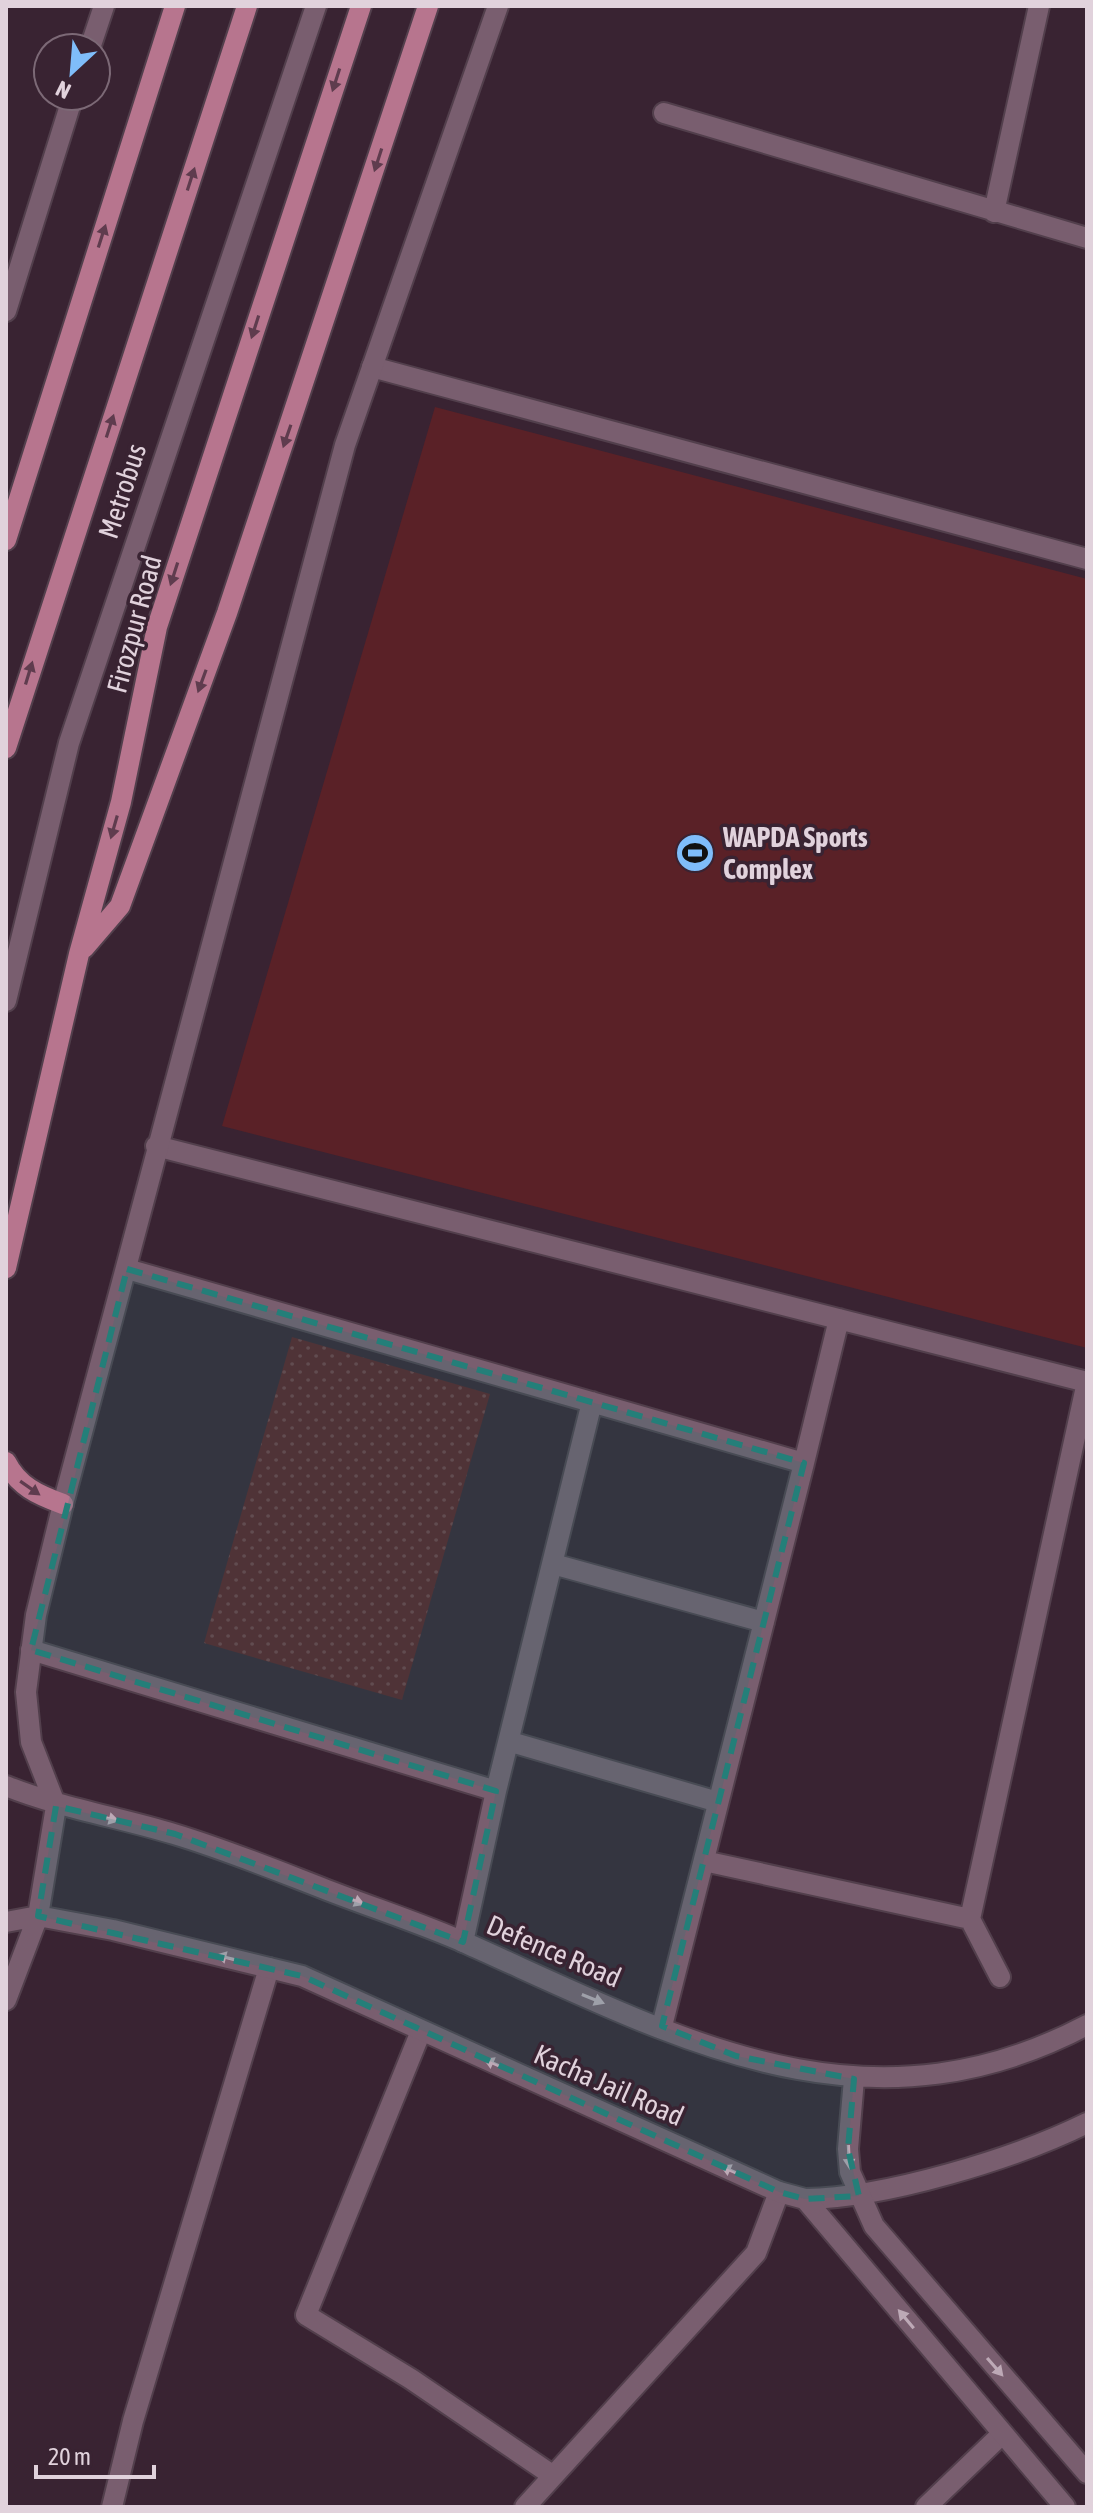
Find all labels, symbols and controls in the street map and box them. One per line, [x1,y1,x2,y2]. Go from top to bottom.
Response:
north arrow [32,32,112,112]
one-way arrow [330,68,342,92]
text: N [52,75,75,105]
one-way arrow [372,148,384,172]
one-way arrow [185,167,198,191]
one-way arrow [97,223,109,247]
one-way arrow [249,315,261,339]
one-way arrow [105,414,117,438]
one-way arrow [280,424,292,448]
street label: Metrobus [92,440,152,542]
street label: Firozpur Road [100,552,168,696]
one-way arrow [167,562,180,586]
one-way arrow [24,661,36,685]
one-way arrow [195,670,207,694]
one-way arrow [107,815,120,839]
place label: WAPDA Sports Complex [722,821,868,885]
sports icon: WAPDA Sports Complex [674,832,716,874]
one-way arrow [19,1480,41,1496]
one-way arrow [95,1812,120,1824]
one-way arrow [341,1894,365,1907]
street label: Defence Road [482,1908,626,1994]
one-way arrow [216,1952,241,1964]
one-way arrow [581,1993,605,2006]
street label: Kacha Jail Road [529,2038,689,2132]
one-way arrow [483,2057,507,2071]
one-way arrow [843,2145,856,2170]
one-way arrow [720,2164,744,2178]
one-way arrow [898,2310,915,2330]
one-way arrow [986,2356,1003,2376]
scale bar [36,2429,154,2479]
text: 20 m [48,2443,91,2470]

